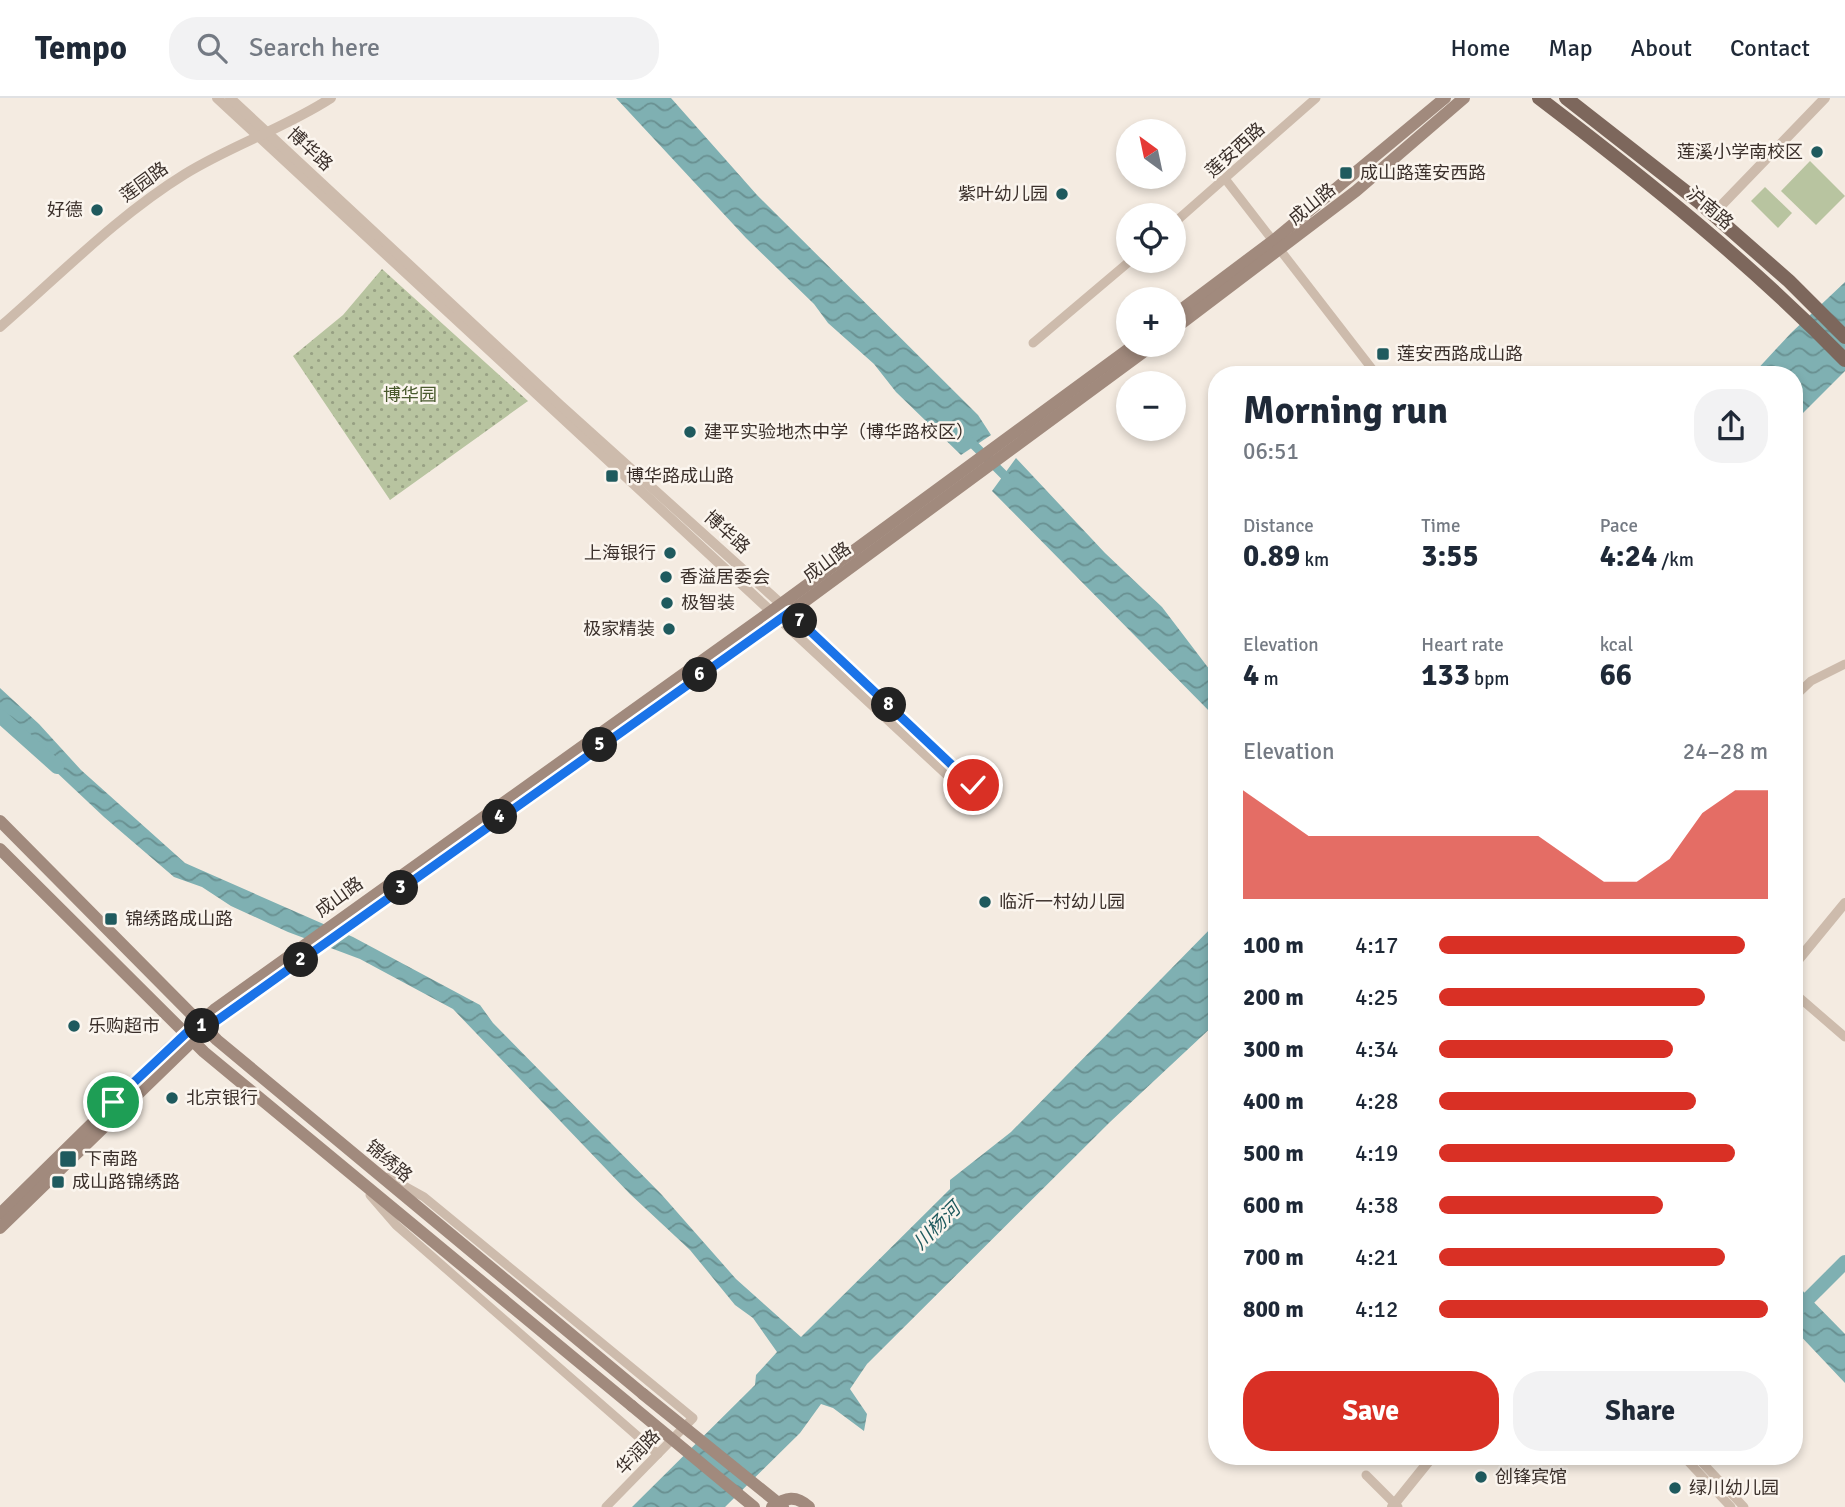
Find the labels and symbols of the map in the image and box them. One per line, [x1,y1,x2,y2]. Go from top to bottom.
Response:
street label: 莲安西路 [1201,118,1269,182]
north arrow [1116,119,1186,189]
street label: 博华路 [283,123,337,175]
place label: 莲溪小学南校区 [1677,141,1803,163]
marker: 莲溪小学南校区 [1809,144,1825,160]
street label: 莲园路 [116,157,172,207]
place label: 成山路莲安西路 [1360,162,1486,184]
marker: 成山路莲安西路 [1338,165,1354,181]
street label: 成山路 [1284,178,1340,230]
street label: 沪南路 [1682,182,1738,234]
place label: 紫叶幼儿园 [958,183,1048,205]
marker: 紫叶幼儿园 [1054,186,1070,202]
place label: 好德 [47,199,83,221]
marker: 好德 [89,202,105,218]
place label: 莲安西路成山路 [1397,343,1523,365]
marker: 莲安西路成山路 [1375,346,1391,362]
park label: 博华园 [383,384,437,406]
place label: 建平实验地杰中学（博华路校区） [704,421,974,443]
marker: 建平实验地杰中学（博华路校区） [682,424,698,440]
place label: 博华路成山路 [626,465,734,487]
marker: 博华路成山路 [604,468,620,484]
street label: 博华路 [700,506,754,558]
street label: 成山路 [799,537,855,587]
place label: 上海银行 [584,542,656,564]
marker: 上海银行 [662,545,678,561]
place label: 香溢居委会 [680,566,770,588]
marker: 香溢居委会 [658,569,674,585]
place label: 极智装 [681,592,735,614]
marker: 极智装 [659,595,675,611]
pin: 7 [782,603,818,638]
place label: 极家精装 [583,618,655,640]
marker: 极家精装 [661,621,677,637]
pin: 6 [682,658,718,692]
pin: 8 [872,688,906,722]
pin: 5 [582,728,618,762]
pin [943,755,1003,815]
pin: 4 [482,800,518,834]
pin: 3 [384,870,418,906]
street label: 成山路 [311,872,367,922]
place label: 临沂一村幼儿园 [999,891,1125,913]
marker: 临沂一村幼儿园 [977,894,993,910]
place label: 锦绣路成山路 [125,908,233,930]
marker: 锦绣路成山路 [103,911,119,927]
pin: 2 [284,942,318,978]
pin: 1 [184,1009,220,1044]
place label: 乐购超市 [88,1015,160,1037]
marker: 乐购超市 [66,1018,82,1034]
pin [83,1072,143,1132]
place label: 北京银行 [186,1087,258,1109]
marker: 北京银行 [164,1090,180,1106]
street label: 锦绣路 [361,1135,417,1187]
place label: 下南路 [84,1148,138,1170]
marker: 下南路 [58,1149,78,1169]
place label: 成山路锦绣路 [72,1171,180,1193]
marker: 成山路锦绣路 [50,1174,66,1190]
water label: 川杨河 [908,1195,968,1255]
street label: 华润路 [611,1425,665,1479]
place label: 创锋宾馆 [1495,1466,1567,1488]
marker: 创锋宾馆 [1473,1469,1489,1485]
place label: 绿川幼儿园 [1689,1477,1779,1499]
marker: 绿川幼儿园 [1667,1480,1683,1496]

